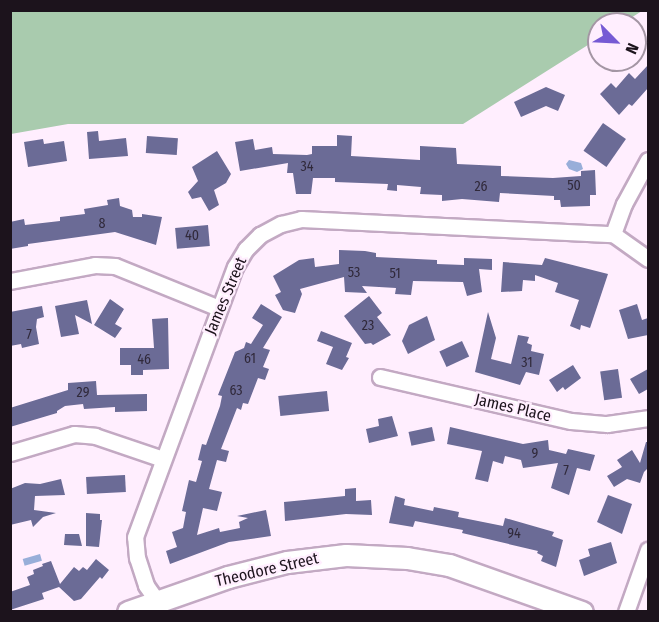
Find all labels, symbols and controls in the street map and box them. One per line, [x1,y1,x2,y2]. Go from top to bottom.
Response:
north arrow [587,12,647,72]
text: N [621,40,643,57]
house number: 34 [300,159,314,175]
house number: 50 [567,178,581,194]
house number: 26 [474,179,488,195]
house number: 8 [99,216,105,232]
house number: 40 [185,228,199,244]
street label: James Street [201,254,251,338]
house number: 53 [348,265,360,281]
house number: 51 [389,266,401,282]
house number: 23 [362,318,374,334]
house number: 7 [26,327,32,343]
house number: 61 [244,351,256,367]
house number: 46 [137,352,151,368]
house number: 31 [521,355,533,371]
house number: 63 [229,383,243,399]
house number: 29 [77,385,89,401]
street label: James Place [473,390,553,426]
house number: 9 [532,446,538,462]
house number: 7 [563,463,569,479]
house number: 94 [507,526,521,542]
street label: Theodore Street [214,549,320,591]

